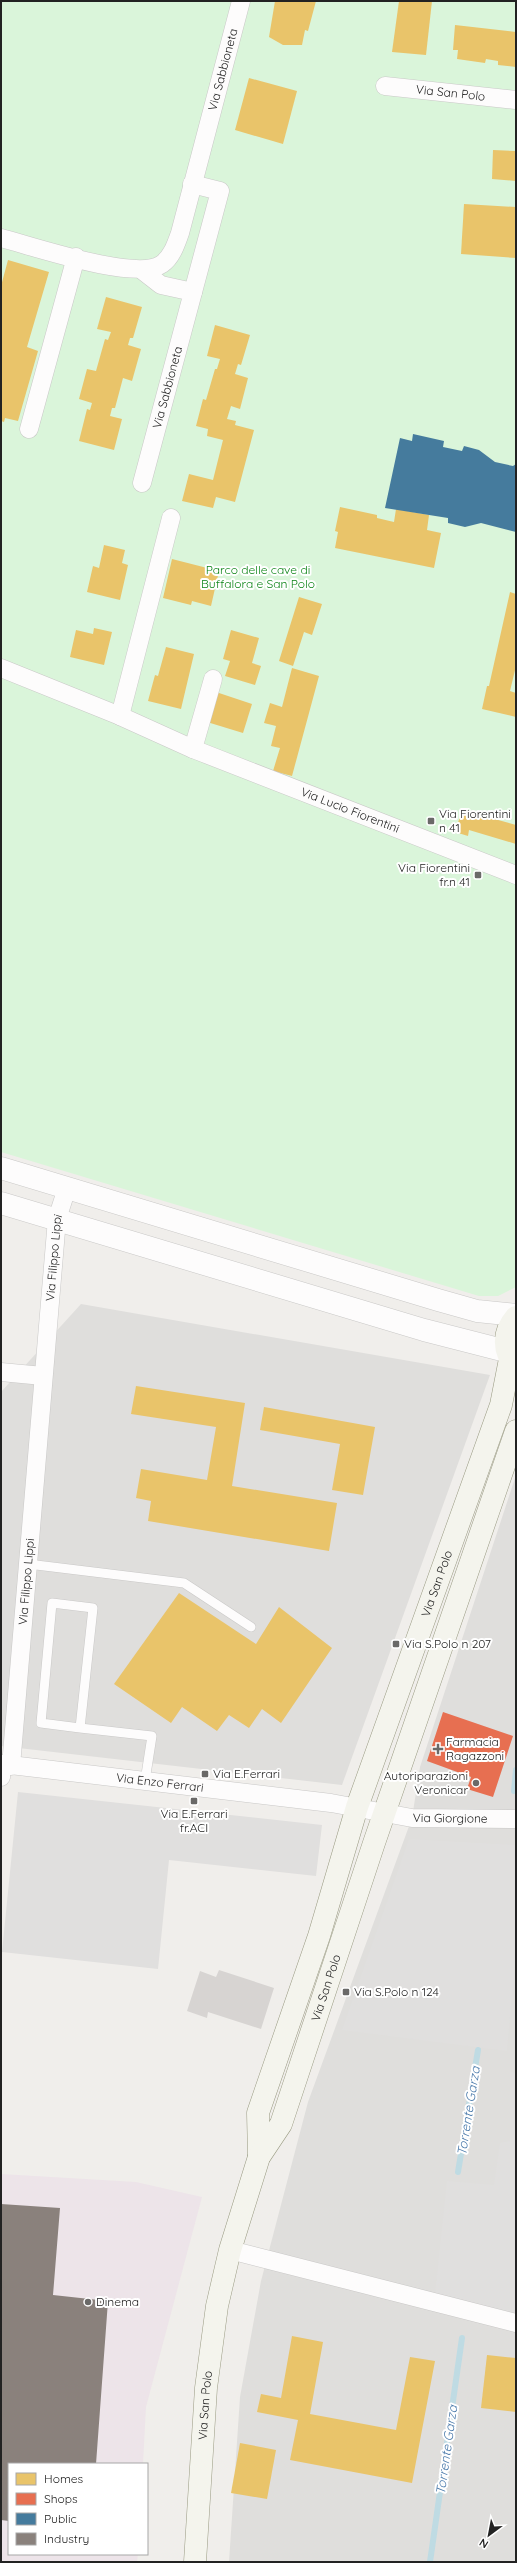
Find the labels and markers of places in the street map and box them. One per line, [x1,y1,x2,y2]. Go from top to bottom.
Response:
place label: Via Fiorentini n 41 [439,806,511,835]
marker: Via Fiorentini n 41 [426,816,436,826]
place label: Via Fiorentini fr.n 41 [398,860,470,889]
marker: Via Fiorentini fr.n 41 [473,870,483,880]
place label: Via S.Polo n 207 [404,1636,491,1651]
marker: Via S.Polo n 207 [391,1639,401,1649]
place label: Farmacia Ragazzoni [446,1734,504,1763]
marker: Farmacia Ragazzoni [433,1744,443,1754]
place label: Via E.Ferrari [213,1766,280,1781]
place label: Autoriparazioni Veronicar [384,1768,468,1797]
marker: Via E.Ferrari [200,1769,210,1779]
marker: Autoriparazioni Veronicar [471,1778,481,1788]
marker: Via E.Ferrari fr.ACI [189,1796,199,1806]
place label: Via E.Ferrari fr.ACI [160,1806,228,1835]
place label: Via S.Polo n 124 [354,1984,439,1999]
marker: Via S.Polo n 124 [341,1987,351,1997]
place label: Dinema [96,2294,139,2309]
marker: Dinema [83,2297,93,2307]

